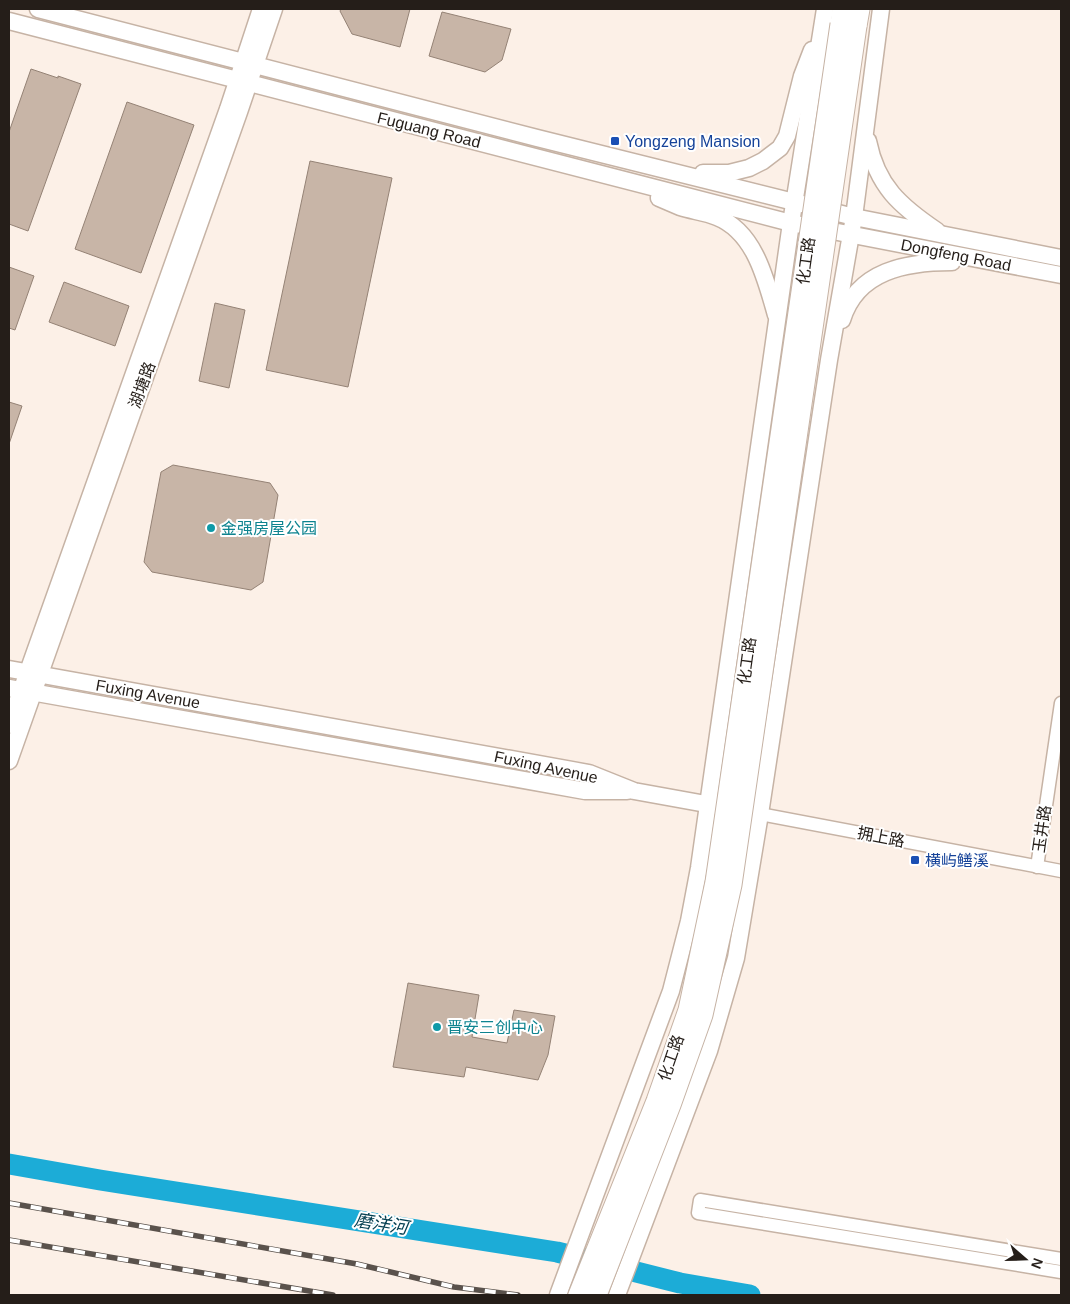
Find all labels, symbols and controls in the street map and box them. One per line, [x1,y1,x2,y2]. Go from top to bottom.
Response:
street label: Fuguang Road [376,109,482,151]
place label: Yongzeng Mansion [625,133,761,150]
marker: Yongzeng Mansion [609,135,621,147]
street label: 化工路 [794,236,818,286]
street label: Dongfeng Road [899,236,1013,274]
street label: 湖塘路 [126,360,158,410]
place label: 金强房屋公园 [221,520,317,537]
marker: 金强房屋公园 [205,522,217,534]
street label: 化工路 [735,636,759,686]
street label: Fuxing Avenue [95,676,202,712]
street label: Fuxing Avenue [493,748,599,786]
street label: 玉井路 [1030,804,1054,854]
street label: 拥上路 [856,824,906,850]
place label: 横屿鳝溪 [925,852,989,869]
marker: 横屿鳝溪 [909,854,921,866]
place label: 晋安三创中心 [447,1019,543,1036]
marker: 晋安三创中心 [431,1021,443,1033]
street label: 化工路 [655,1033,687,1083]
water label: 磨洋河 [353,1210,412,1239]
north arrow [1000,1234,1050,1284]
text: N [1028,1256,1046,1271]

